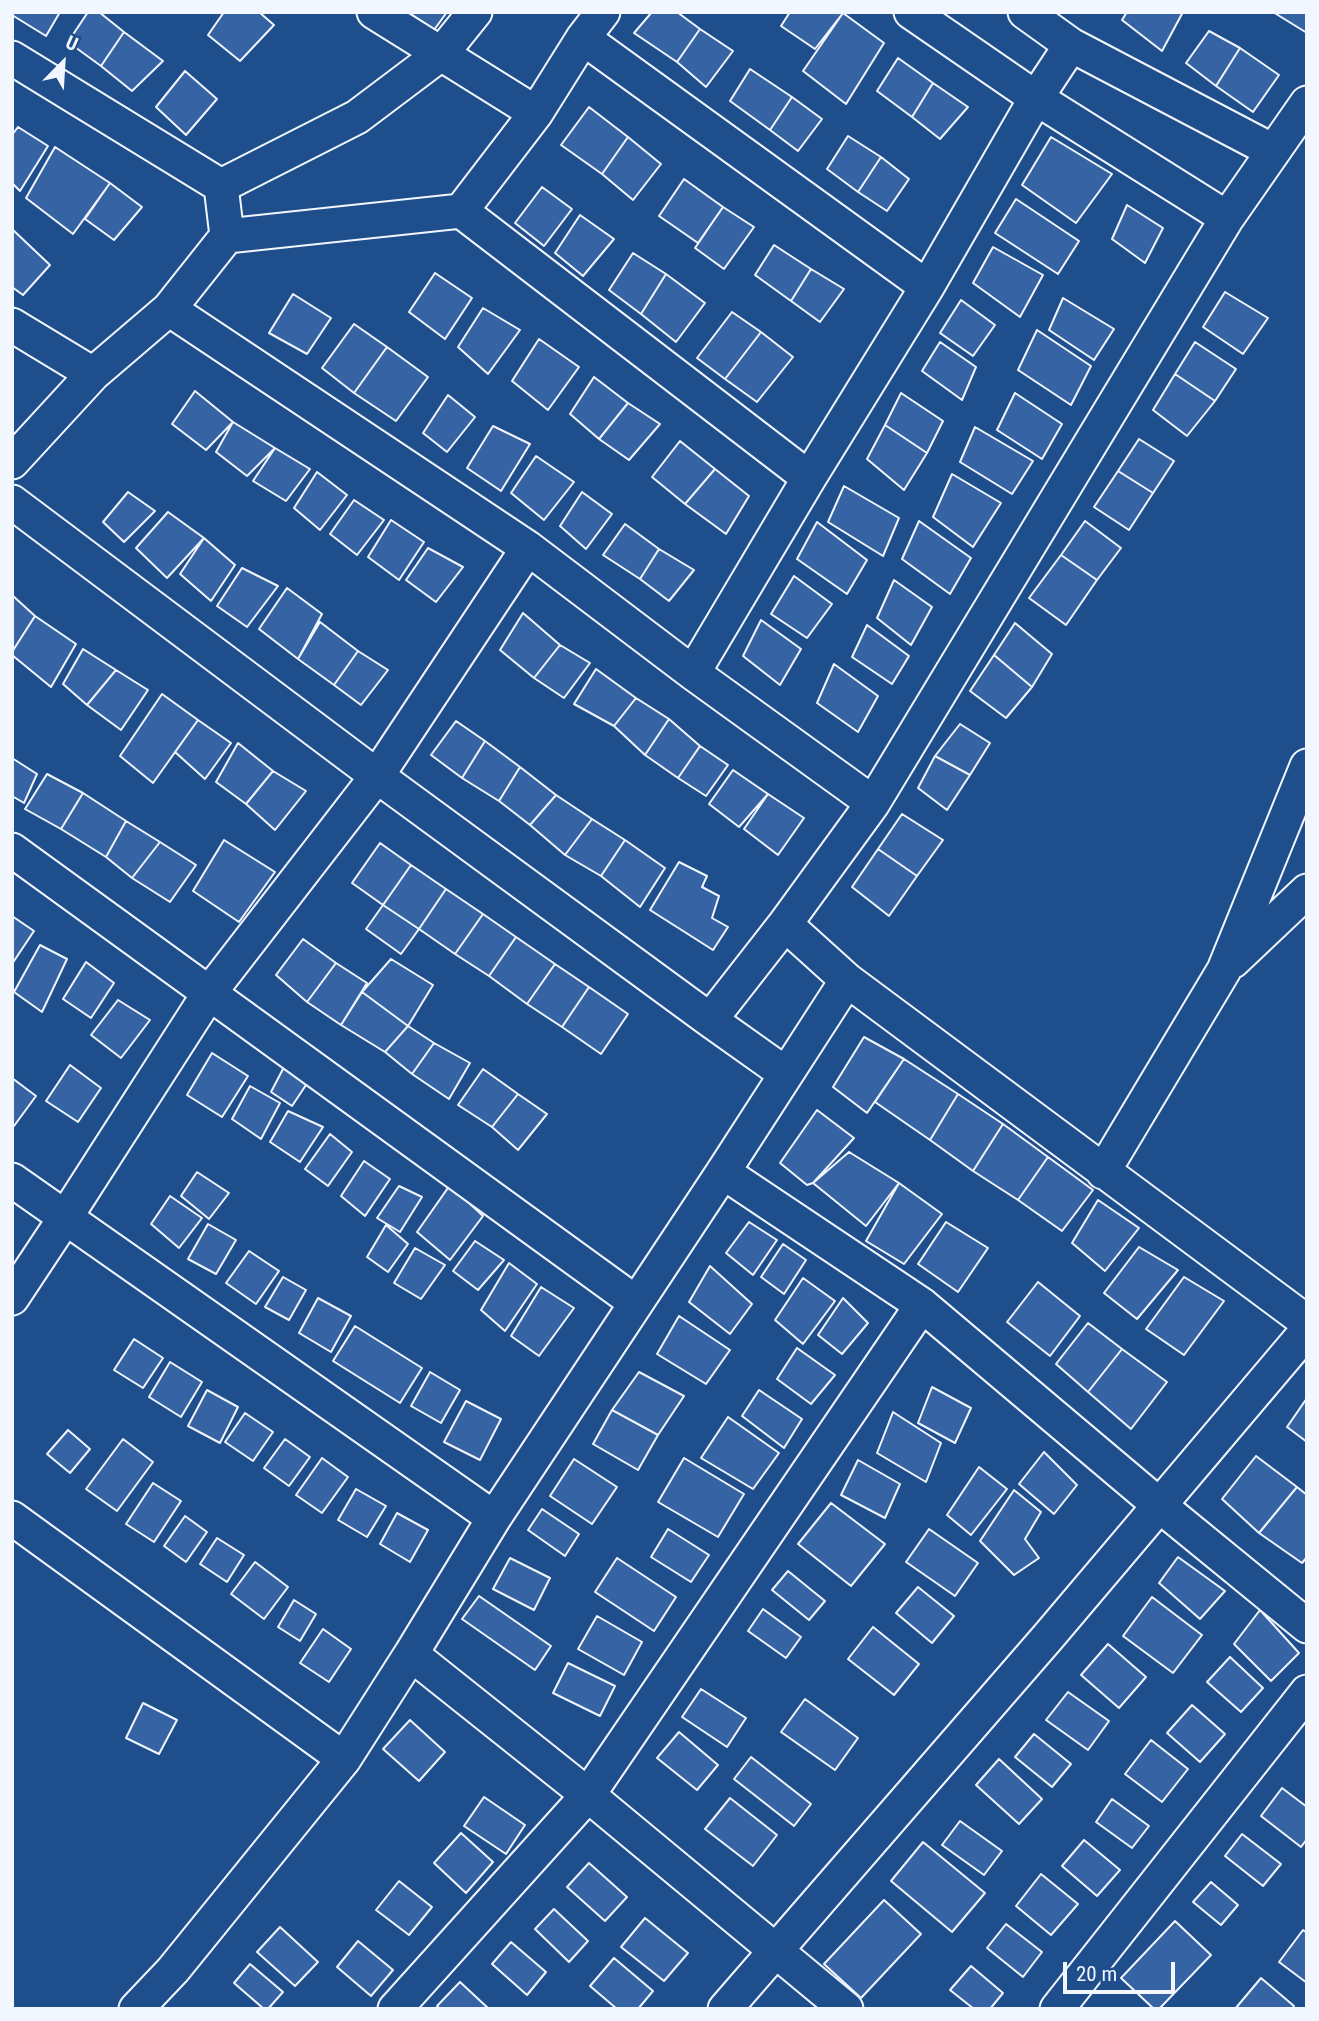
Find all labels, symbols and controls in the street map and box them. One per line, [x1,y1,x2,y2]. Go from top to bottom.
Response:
north arrow [28,28,98,98]
text: U [62,31,81,56]
scale bar [1067,1948,1179,1992]
text: 20 m [1076,1962,1117,1986]

